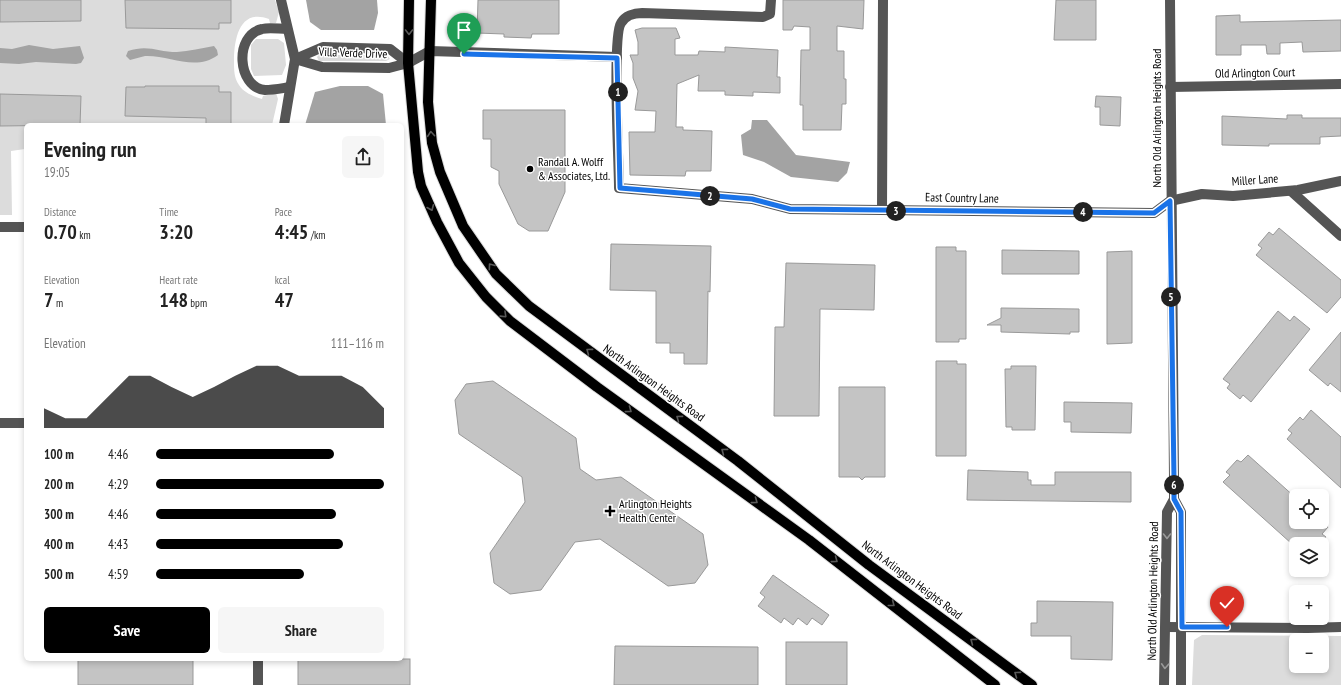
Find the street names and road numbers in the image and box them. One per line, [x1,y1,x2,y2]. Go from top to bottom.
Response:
street label: Villa Verde Drive [318,44,388,61]
street label: North Old Arlington Heights Road [1149,49,1164,188]
street label: Old Arlington Court [1215,64,1296,81]
street label: Miller Lane [1231,170,1279,189]
street label: East Country Lane [925,189,999,206]
street label: North Arlington Heights Road [601,341,708,424]
street label: North Old Arlington Heights Road [1144,521,1161,661]
street label: North Arlington Heights Road [859,537,965,622]

